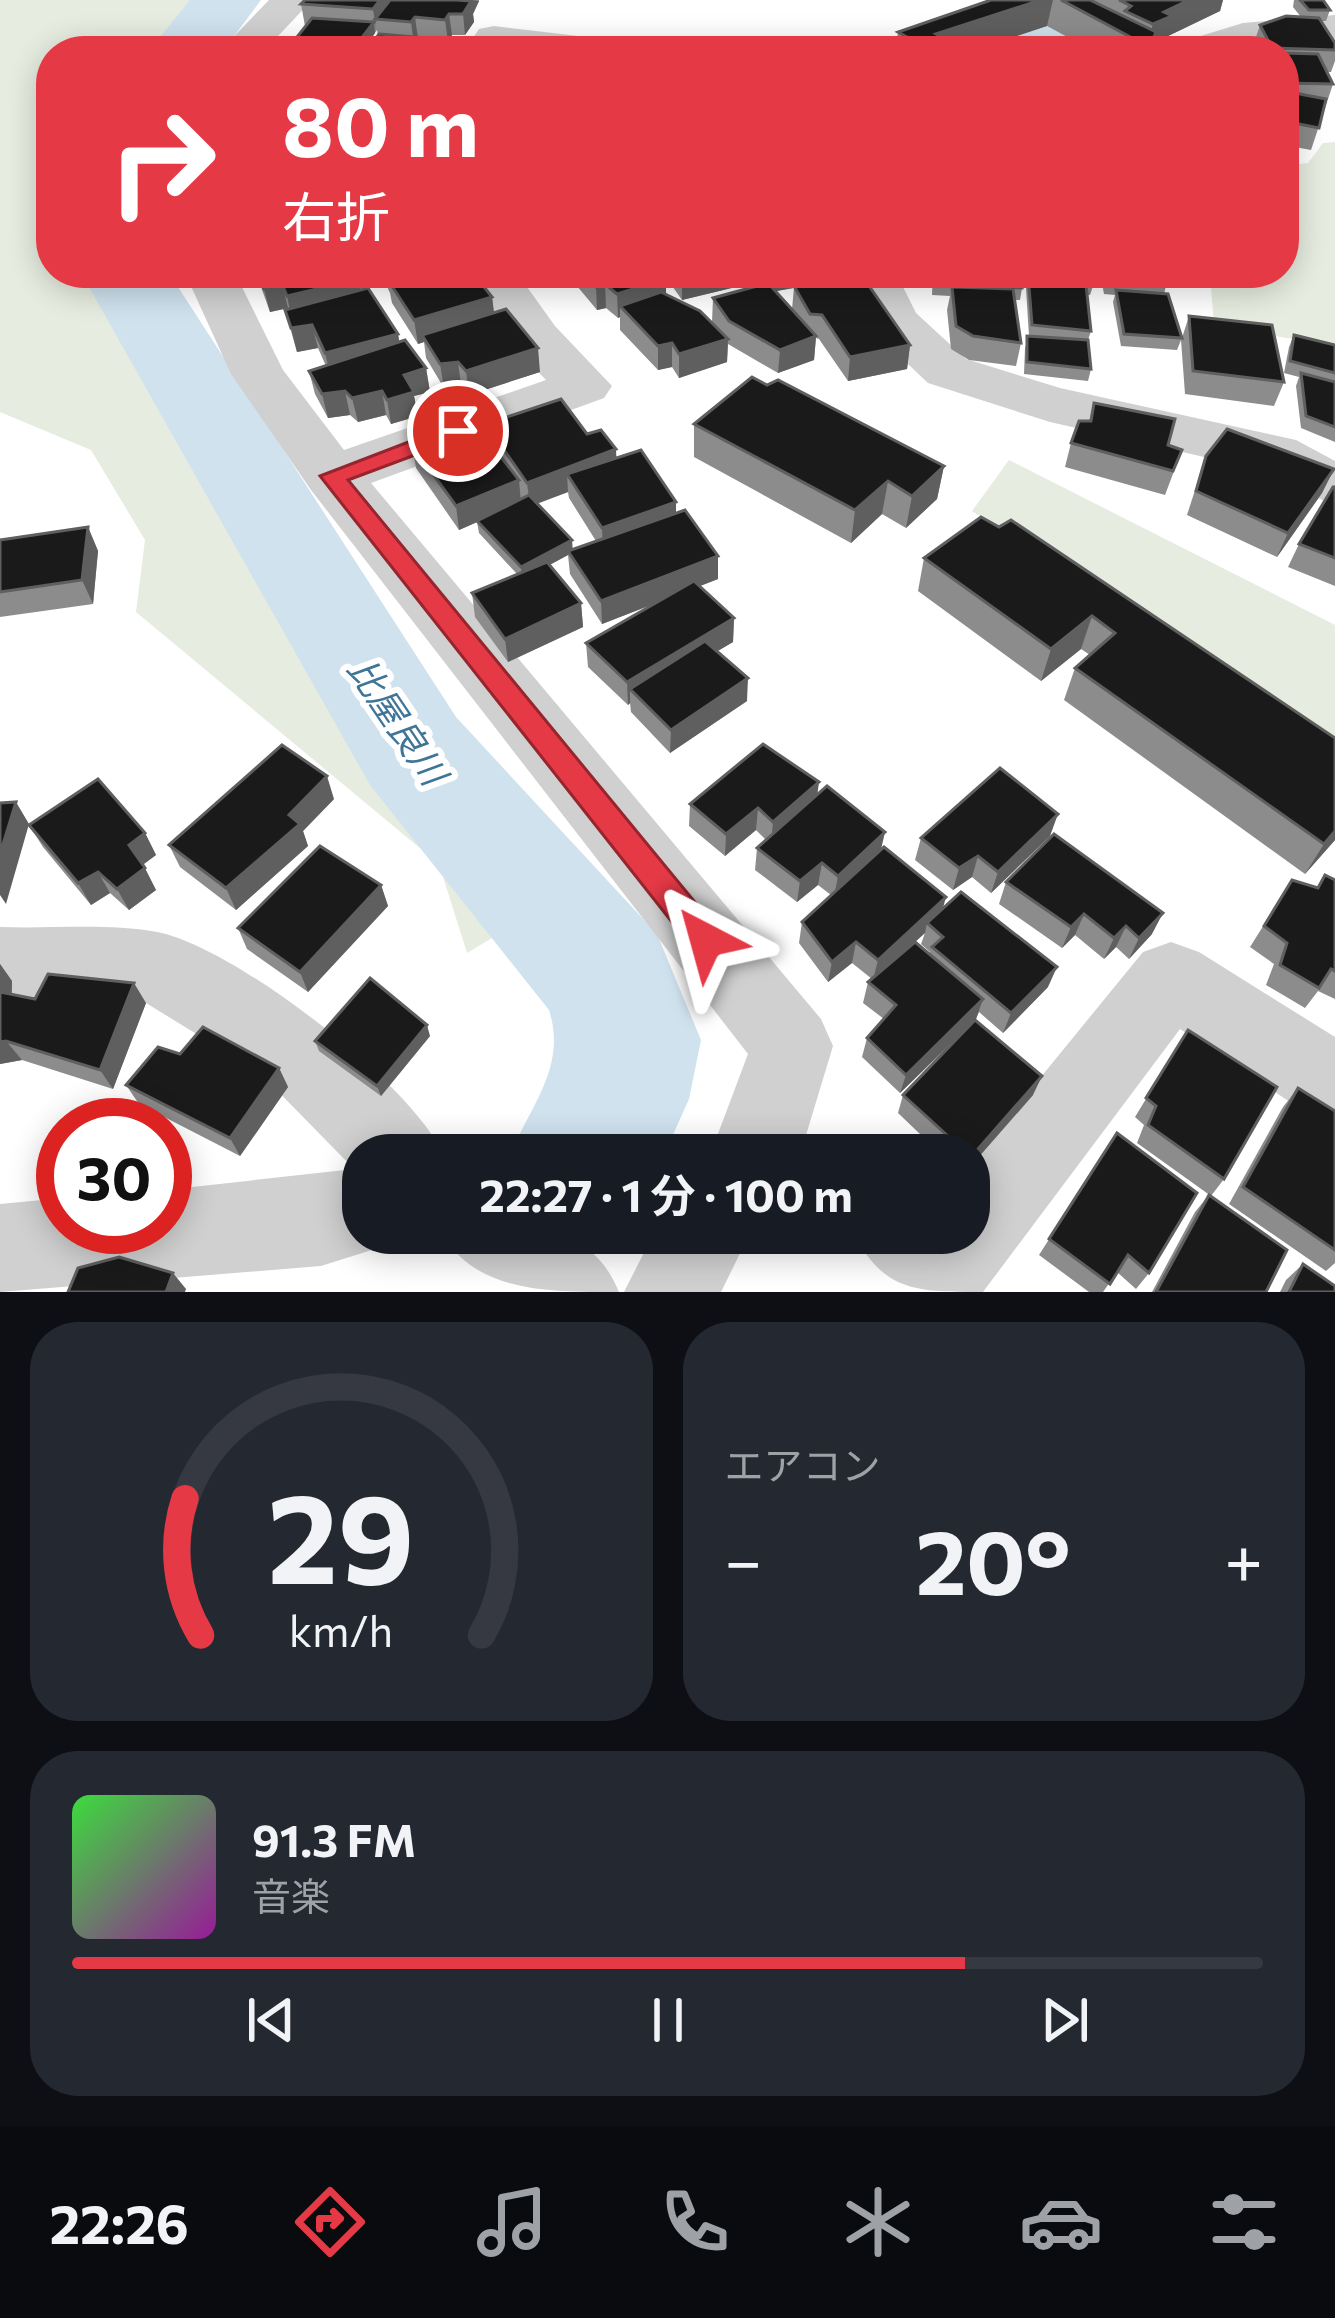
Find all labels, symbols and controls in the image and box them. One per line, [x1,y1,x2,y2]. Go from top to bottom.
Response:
text: 80 m [282,72,479,174]
icon: right [84,84,240,240]
text: 右折 [282,182,390,248]
pin [407,380,509,482]
icon: arrive [425,398,491,464]
water label: 比屋良川 [340,648,460,795]
position arrow [643,877,769,1003]
speed limit sign: 30 [36,1098,192,1254]
text: 22:27 · 1 分 · 100 m [479,1166,853,1221]
text: エアコン [725,1440,881,1488]
text: 29 [268,1457,415,1610]
text: 20° [915,1503,1071,1614]
text: − [725,1518,762,1599]
text: + [1224,1518,1263,1599]
text: km/h [289,1602,393,1655]
text: 91.3 FM [252,1811,416,1866]
text: 音楽 [252,1871,330,1919]
icon: previous [238,1987,304,2053]
icon: pause [635,1987,701,2053]
icon: next [1032,1987,1098,2053]
icon: directions [288,2180,372,2264]
icon: music [470,2180,554,2264]
icon: phone [653,2180,737,2264]
icon: climate [836,2180,920,2264]
icon: car [1019,2180,1103,2264]
icon: filters [1202,2180,1286,2264]
text: 22:26 [49,2189,189,2255]

